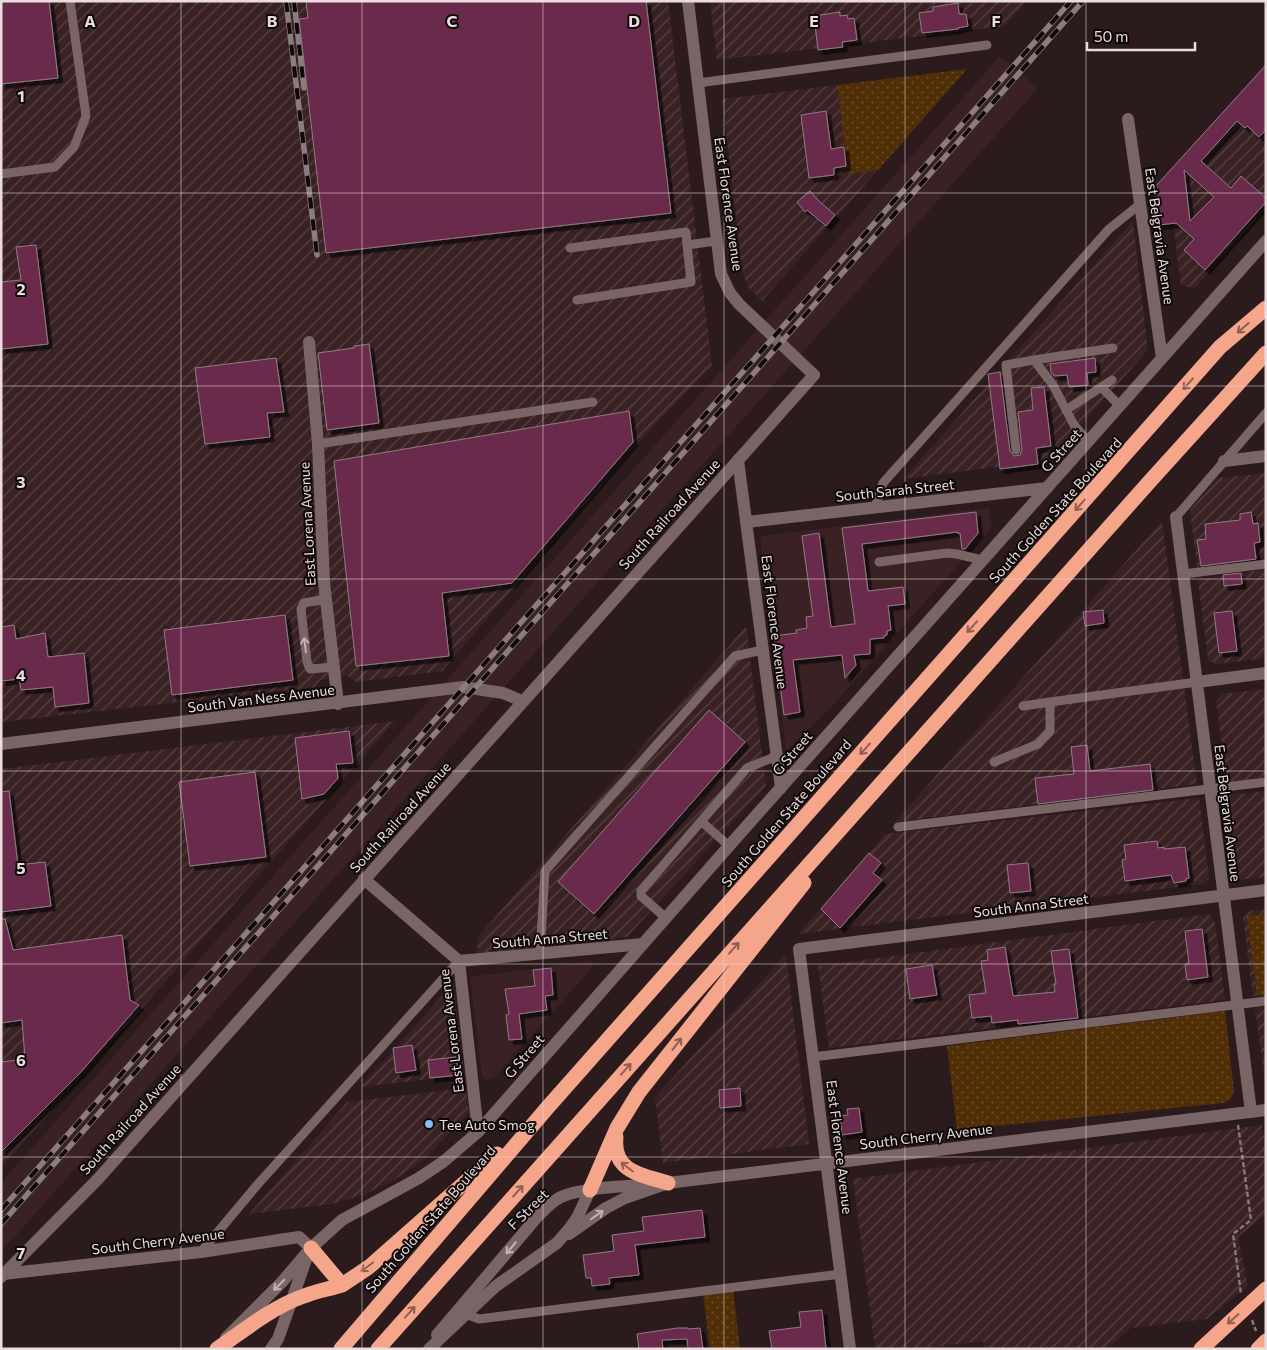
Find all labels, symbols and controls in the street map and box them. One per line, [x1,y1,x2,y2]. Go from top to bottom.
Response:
text: A [84,11,96,30]
text: B [267,11,278,30]
text: C [447,11,458,30]
text: D [628,11,640,30]
text: E [809,11,819,30]
text: F [991,11,1001,30]
scale bar [1087,20,1194,52]
text: 50 m [1094,27,1128,45]
text: 1 [17,86,25,105]
street label: East Florence Avenue [711,136,747,272]
street label: East Belgravia Avenue [1142,166,1178,306]
text: 2 [16,279,26,298]
one-way arrow [1237,322,1250,333]
one-way arrow [1182,377,1194,390]
street label: G Street [1037,425,1085,475]
street label: South Golden State Boulevard [985,434,1125,586]
street label: South Railroad Avenue [615,455,723,573]
street label: East Lorena Avenue [295,462,319,586]
text: 3 [16,472,26,491]
street label: South Sarah Street [835,475,956,505]
one-way arrow [1074,499,1086,512]
street label: East Florence Avenue [758,554,792,690]
one-way arrow [967,621,978,634]
one-way arrow [300,638,310,654]
text: 4 [16,665,26,684]
street label: South Van Ness Avenue [187,681,335,715]
street label: G Street [768,727,816,778]
street label: South Golden State Boulevard [717,736,855,890]
one-way arrow [859,742,870,755]
street label: East Belgravia Avenue [1211,743,1245,883]
street label: South Railroad Avenue [346,758,454,876]
text: 5 [16,858,26,877]
street label: South Anna Street [972,889,1090,921]
street label: South Anna Street [491,924,609,952]
one-way arrow [728,942,739,955]
street label: East Lorena Avenue [435,968,467,1094]
street label: G Street [500,1030,548,1081]
one-way arrow [672,1037,682,1051]
text: 6 [16,1050,26,1069]
street label: South Railroad Avenue [76,1060,184,1178]
one-way arrow [620,1063,632,1076]
street label: East Florence Avenue [823,1079,857,1215]
place label: Tee Auto Smog [439,1116,535,1133]
marker: Tee Auto Smog [423,1118,435,1130]
street label: South Cherry Avenue [859,1119,993,1153]
street label: South Golden State Boulevard [361,1142,499,1296]
one-way arrow [620,1162,634,1172]
one-way arrow [512,1184,524,1197]
street label: F Street [504,1185,552,1233]
one-way arrow [590,1210,604,1220]
street label: South Cherry Avenue [91,1224,225,1258]
one-way arrow [505,1241,517,1254]
text: 7 [17,1243,26,1262]
one-way arrow [360,1262,374,1272]
one-way arrow [273,1279,285,1291]
one-way arrow [404,1306,416,1319]
one-way arrow [1227,1313,1240,1325]

